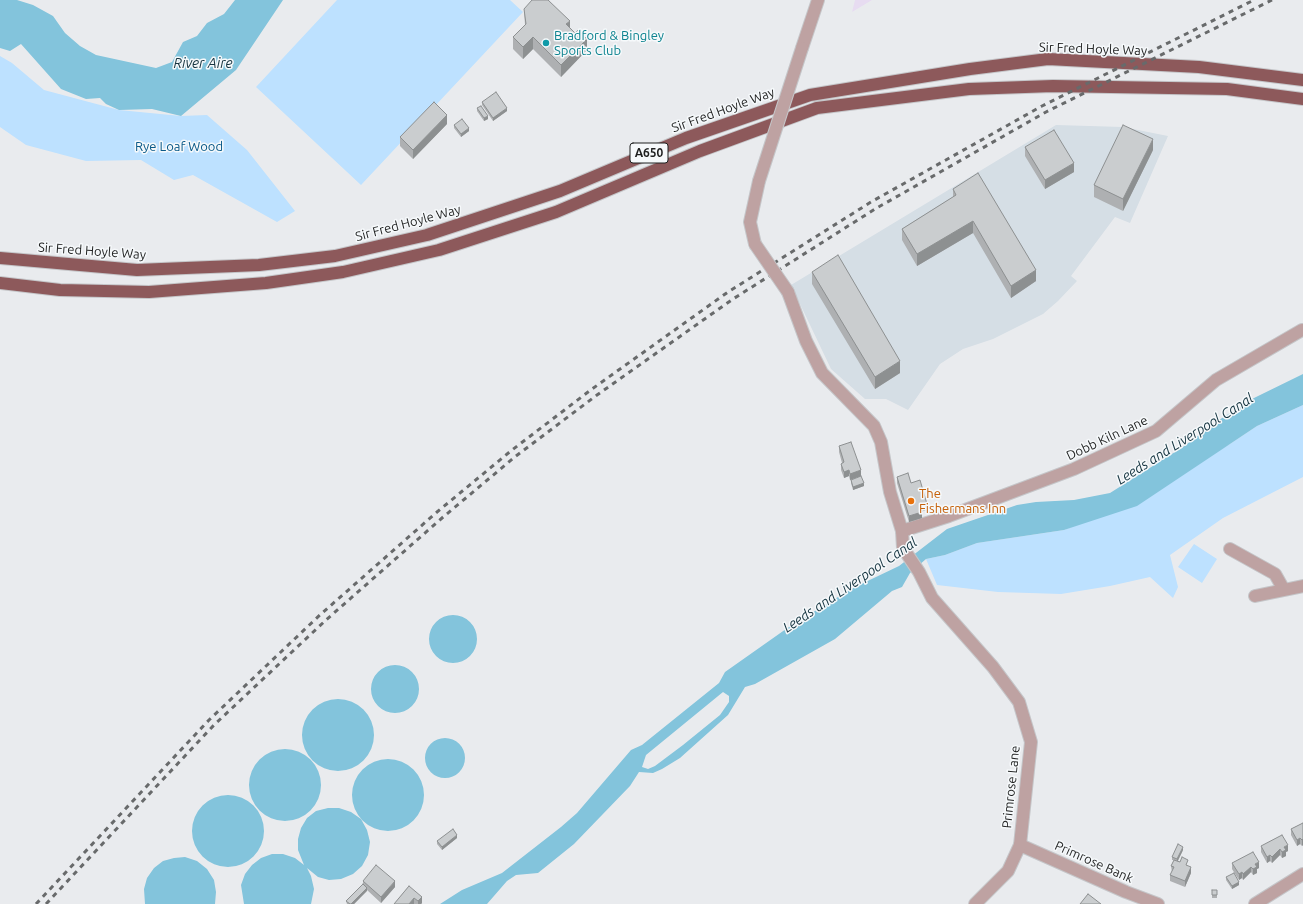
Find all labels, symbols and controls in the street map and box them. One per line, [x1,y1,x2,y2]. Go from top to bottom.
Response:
place label: Bradford & Bingley Sports Club [554,28,664,59]
marker: Bradford & Bingley Sports Club [541,38,551,48]
street label: Sir Fred Hoyle Way [1039,39,1147,59]
water label: River Aire [173,55,233,71]
street label: Sir Fred Hoyle Way [669,84,777,136]
park label: Rye Loaf Wood [135,139,223,155]
road number: A650 [630,143,668,163]
street label: Sir Fred Hoyle Way [354,201,462,245]
street label: Sir Fred Hoyle Way [37,239,147,263]
water label: Leeds and Liverpool Canal [1113,390,1257,488]
street label: Dobb Kiln Lane [1064,412,1150,464]
place label: The Fishermans Inn [919,486,1006,517]
marker: The Fishermans Inn [906,496,916,506]
water label: Leeds and Liverpool Canal [780,534,920,636]
street label: Primrose Lane [999,745,1023,829]
street label: Primrose Bank [1052,838,1136,886]

